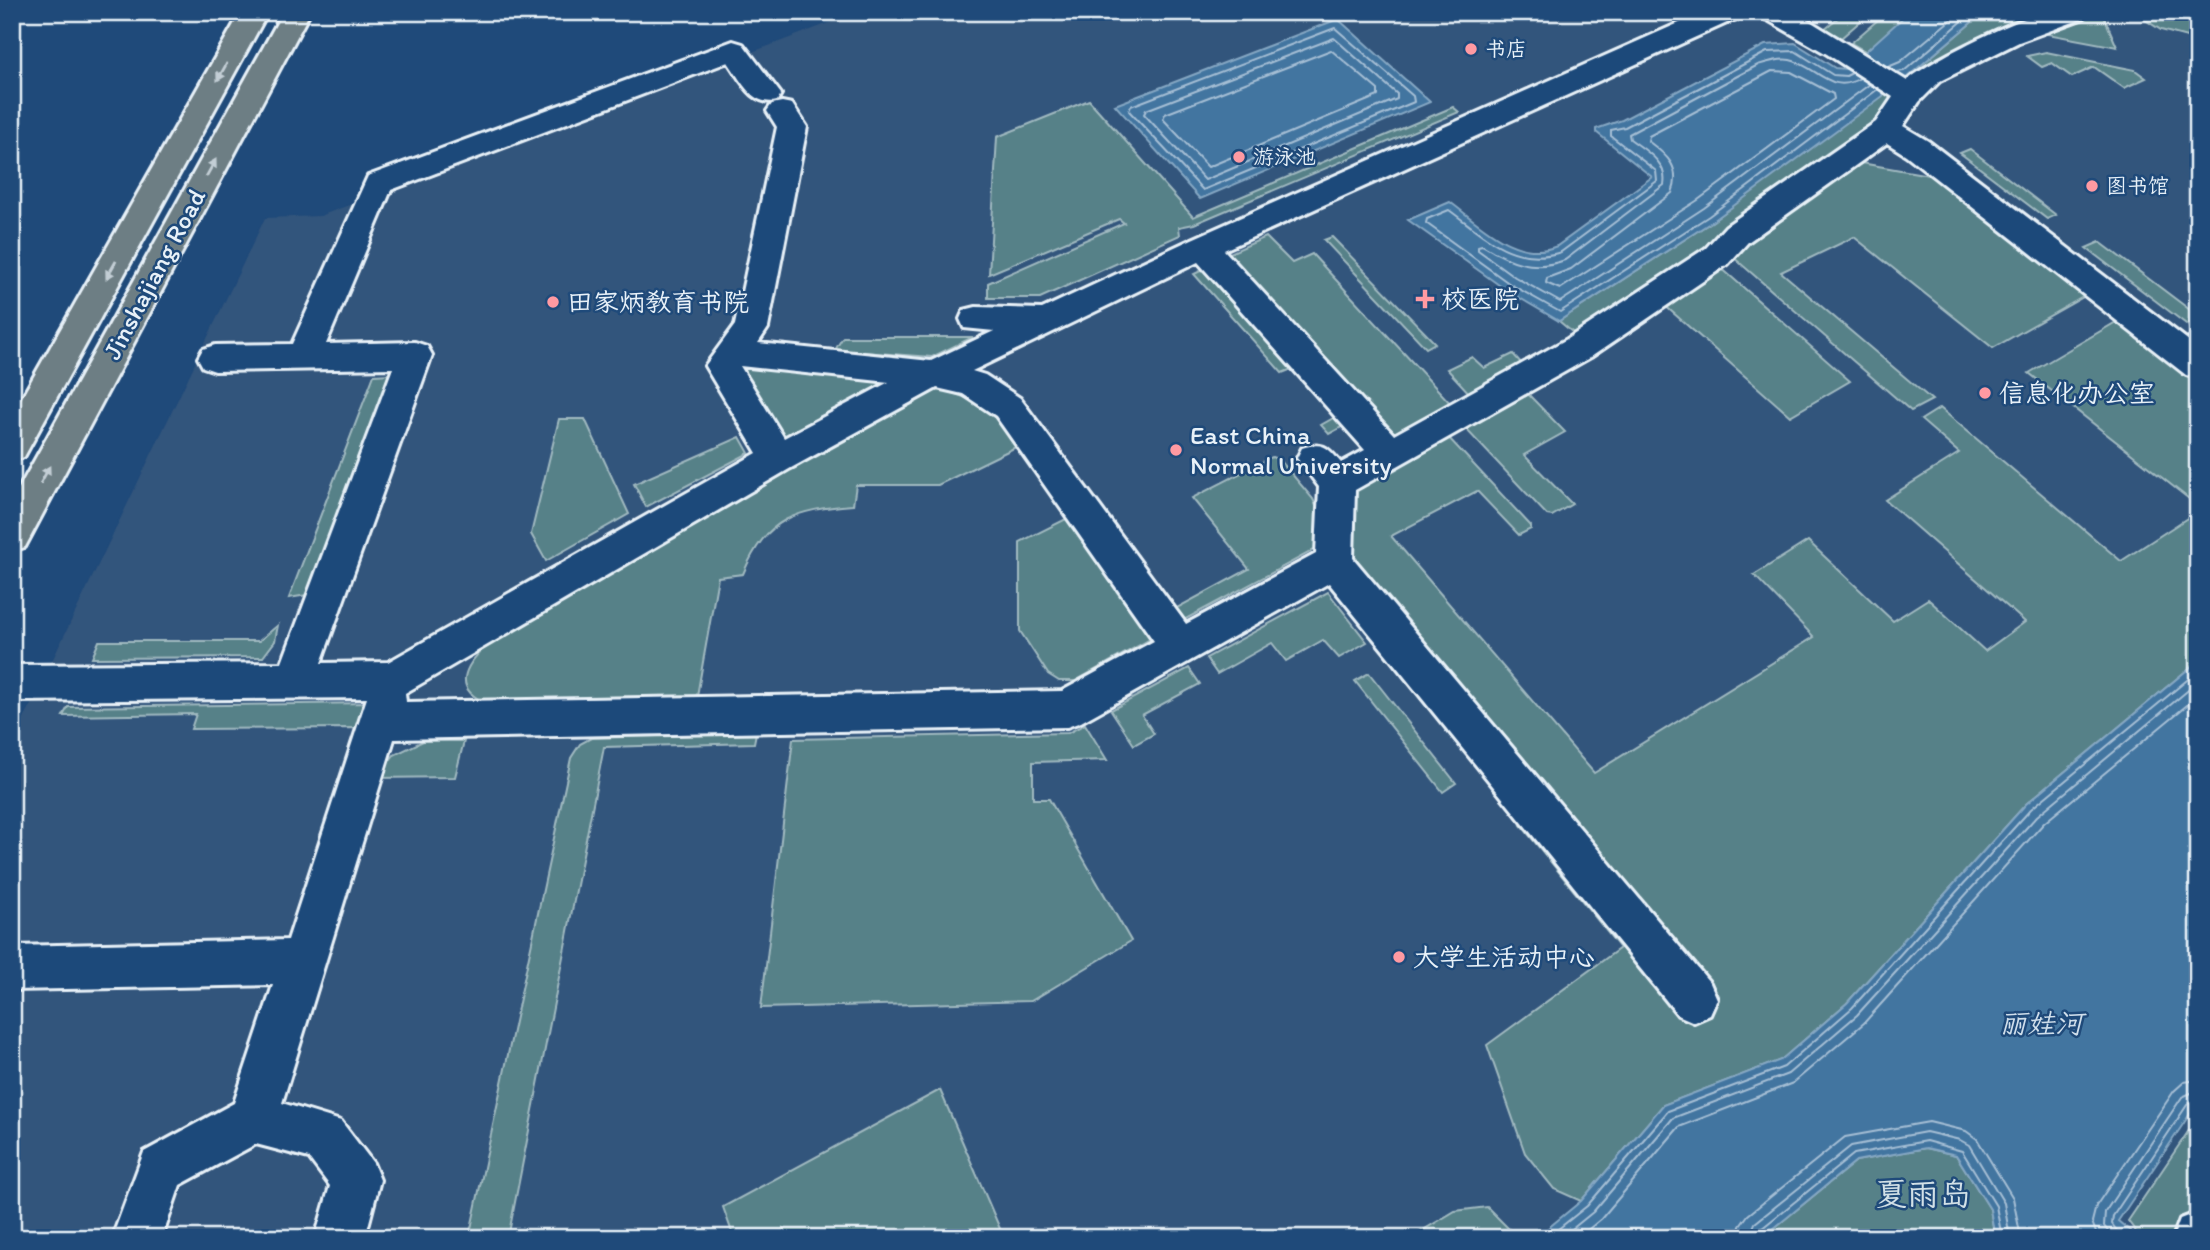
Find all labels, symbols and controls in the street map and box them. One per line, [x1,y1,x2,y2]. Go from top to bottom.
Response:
place label: 书店 [1485,36,1527,61]
marker: 书店 [1463,41,1479,57]
one-way arrow [216,62,228,82]
place label: 游泳池 [1253,144,1316,169]
marker: 游泳池 [1231,149,1247,165]
one-way arrow [205,158,217,177]
place label: 图书馆 [2106,173,2169,198]
marker: 图书馆 [2084,178,2100,194]
street label: Jinshajiang Road [96,183,213,365]
one-way arrow [105,261,117,280]
place label: 校医院 [1441,283,1519,315]
place label: 田家炳教育书院 [567,286,749,318]
marker: 校医院 [1415,289,1435,309]
marker: 田家炳教育书院 [545,294,561,310]
place label: 信息化办公室 [1999,377,2155,409]
marker: 信息化办公室 [1977,385,1993,401]
place label: East China Normal University [1190,419,1392,481]
marker: East China Normal University [1168,442,1184,458]
one-way arrow [38,465,50,485]
place label: 大学生活动中心 [1413,941,1595,973]
marker: 大学生活动中心 [1391,949,1407,965]
water label: 丽娃河 [1999,1006,2087,1040]
park label: 夏雨岛 [1875,1175,1971,1213]

